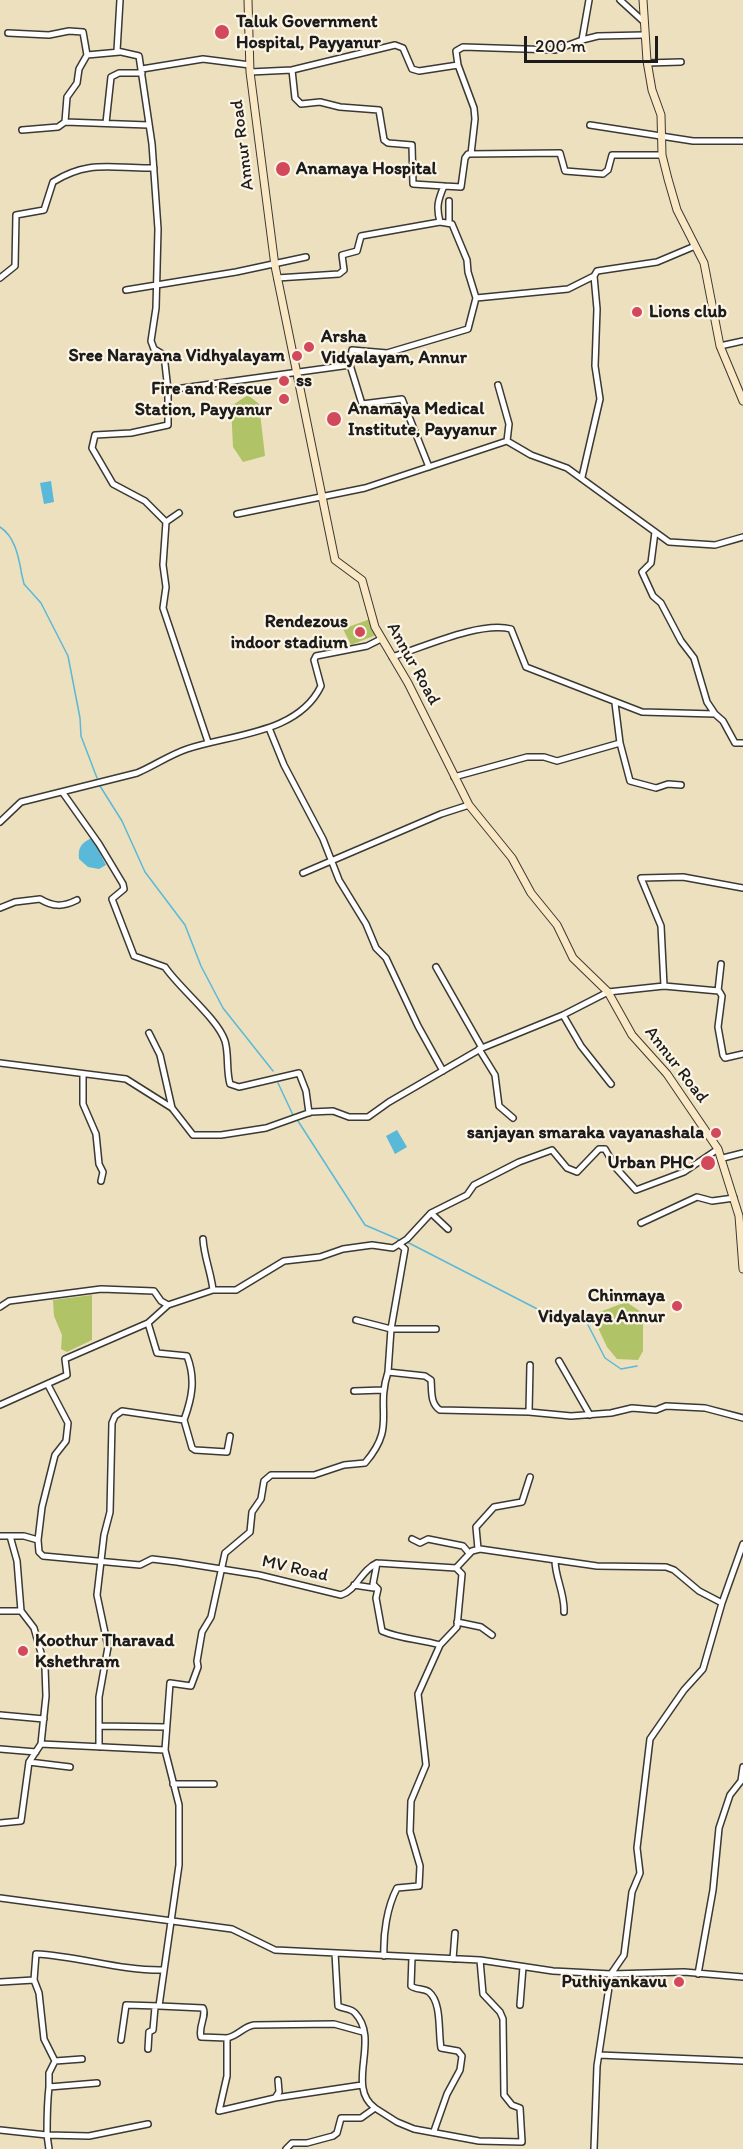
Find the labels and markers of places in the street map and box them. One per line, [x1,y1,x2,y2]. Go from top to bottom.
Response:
place label: Taluk Government Hospital, Payyanur [236,11,381,54]
marker: Taluk Government Hospital, Payyanur [213,23,231,41]
place label: Anamaya Hospital [296,158,437,180]
marker: Anamaya Hospital [274,160,292,178]
place label: Lions club [649,301,727,323]
marker: Lions club [630,305,644,319]
place label: Arsha Vidyalayam, Annur [321,326,467,368]
marker: Arsha Vidyalayam, Annur [302,340,316,354]
place label: Sree Narayana Vidhyalayam [68,345,285,367]
marker: Sree Narayana Vidhyalayam [290,349,304,363]
place label: ss [296,370,312,392]
marker: ss [277,374,291,388]
place label: Fire and Rescue Station, Payyanur [135,378,272,420]
marker: Fire and Rescue Station, Payyanur [277,392,291,406]
place label: Anamaya Medical Institute, Payyanur [348,398,497,440]
marker: Anamaya Medical Institute, Payyanur [325,410,343,428]
place label: Rendezous indoor stadium [230,611,348,654]
marker: Rendezous indoor stadium [353,625,367,639]
place label: sanjayan smaraka vayanashala [467,1122,704,1144]
marker: sanjayan smaraka vayanashala [709,1126,723,1140]
place label: Urban PHC [608,1152,694,1174]
marker: Urban PHC [699,1154,717,1172]
place label: Chinmaya Vidyalaya Annur [538,1285,665,1328]
marker: Chinmaya Vidyalaya Annur [670,1299,684,1313]
place label: Koothur Tharavad Kshethram [35,1630,174,1672]
marker: Koothur Tharavad Kshethram [16,1644,30,1658]
place label: Puthiyankavu [561,1971,667,1993]
marker: Puthiyankavu [672,1975,686,1989]

